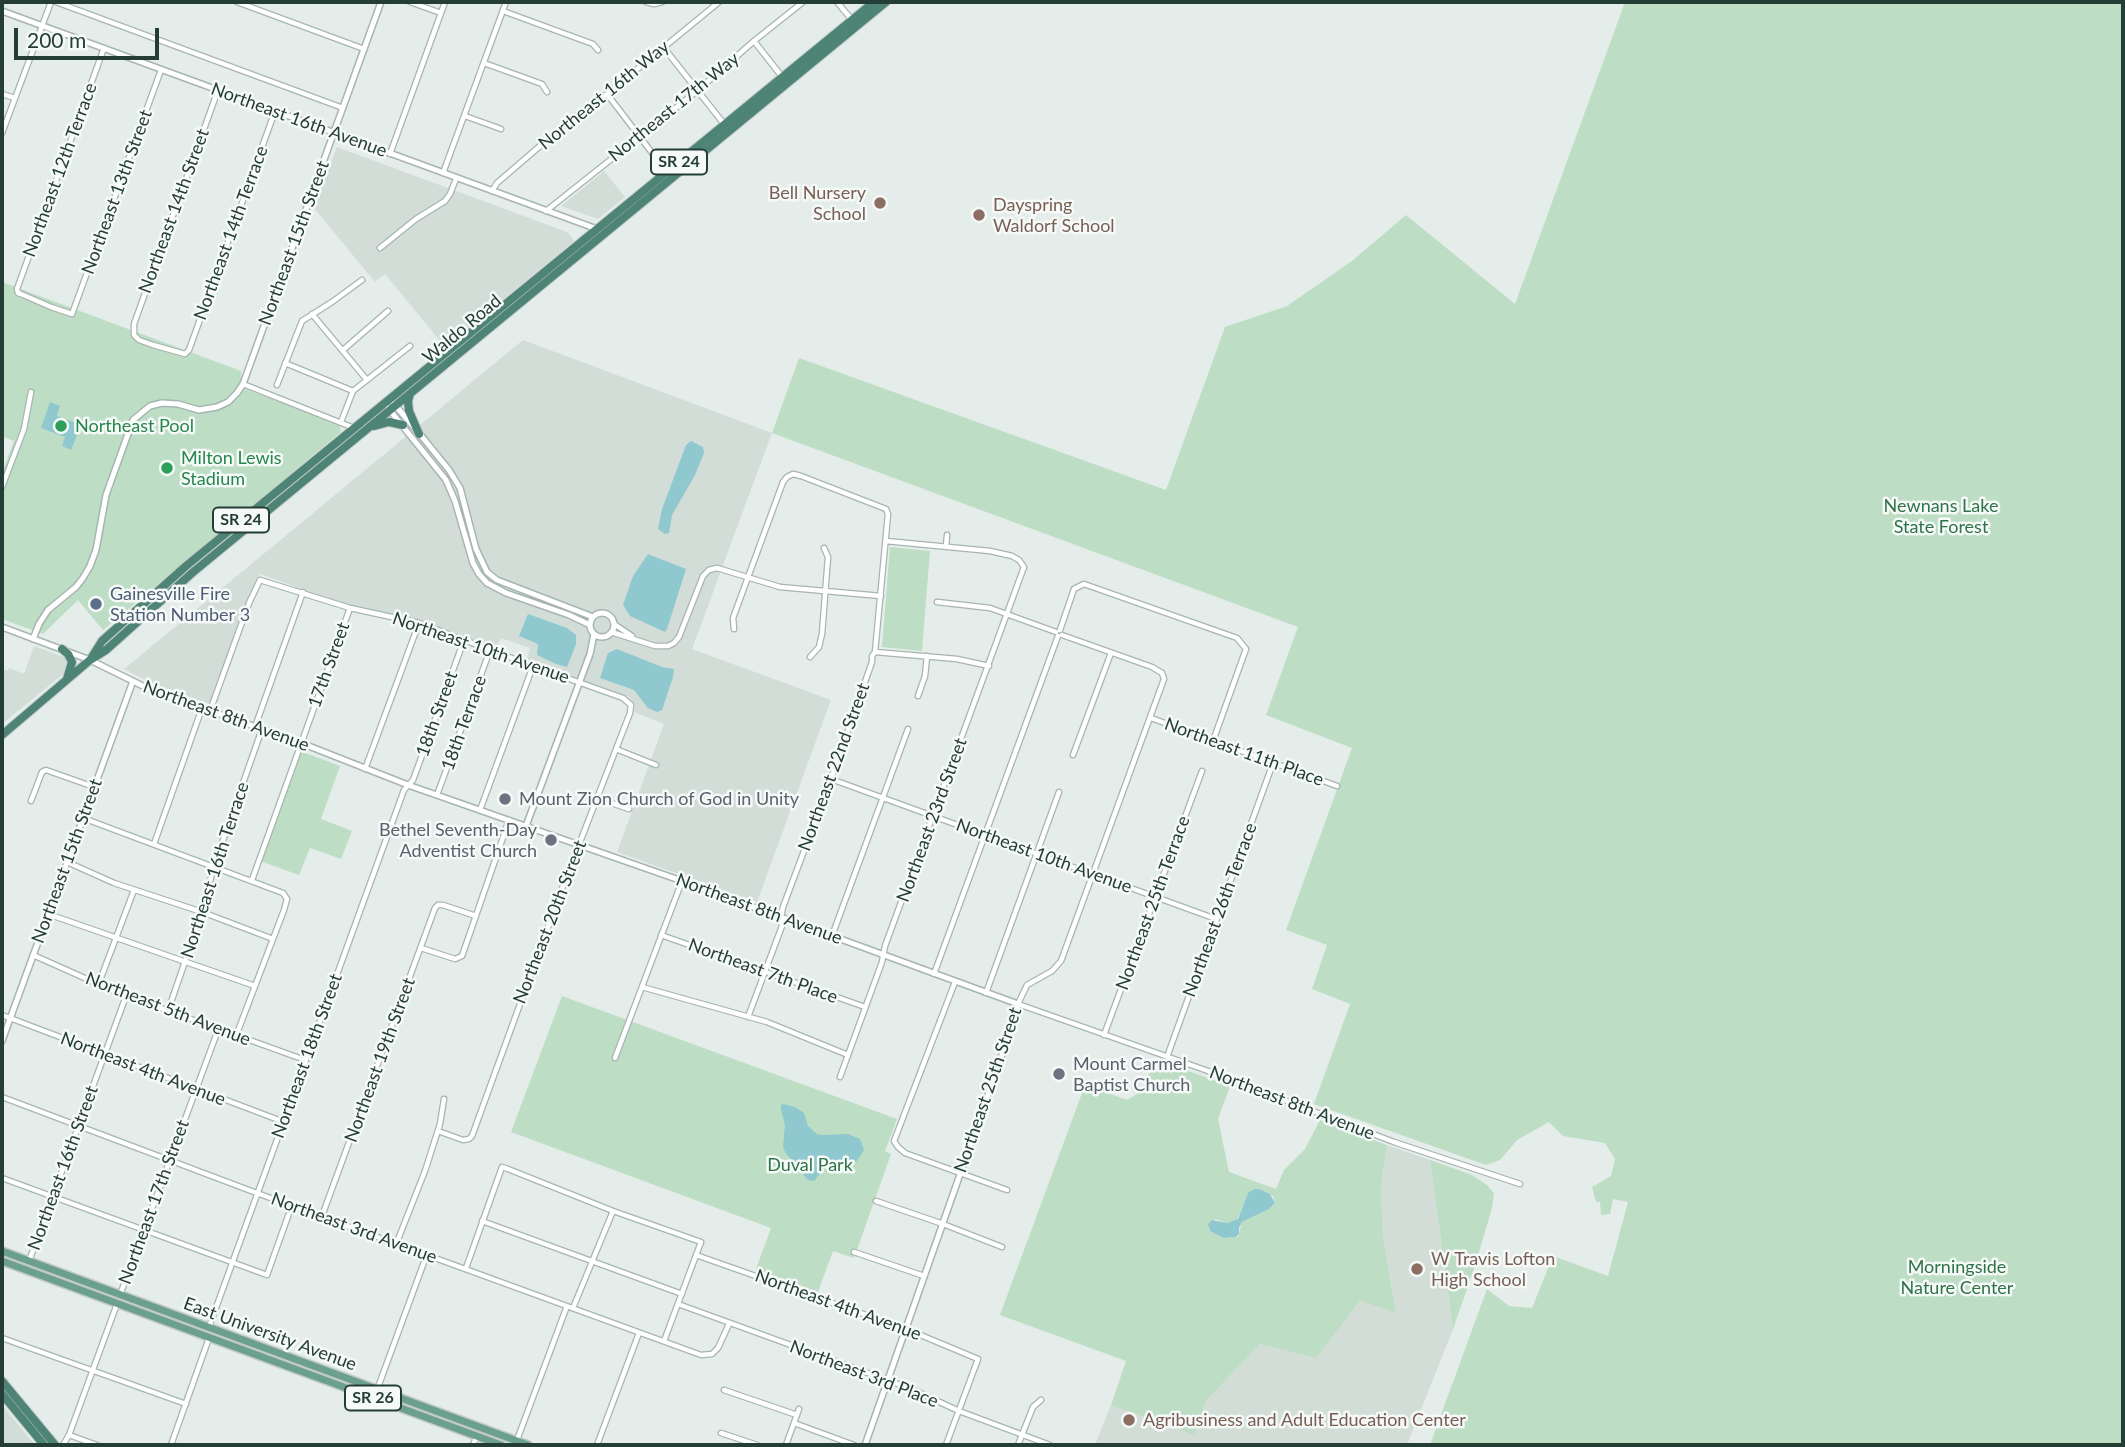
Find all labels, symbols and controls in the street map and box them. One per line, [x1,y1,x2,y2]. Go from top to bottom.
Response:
scale bar [18,14,163,58]
text: 200 m [27,27,86,52]
street label: Northeast 16th Way [534,36,674,154]
street label: Northeast 17th Way [604,48,744,166]
street label: Northeast 16th Avenue [208,78,390,162]
street label: Northeast 12th Terrace [18,80,102,260]
street label: Northeast 13th Street [77,107,157,277]
street label: Northeast 14th Street [134,126,214,296]
street label: Northeast 14th Terrace [189,143,273,323]
road number: SR 24 [651,150,707,174]
street label: Northeast 15th Street [254,158,334,328]
place label: Bell Nursery School [769,182,866,224]
place label: Dayspring Waldorf School [993,194,1115,236]
marker: Bell Nursery School [872,195,888,211]
marker: Dayspring Waldorf School [971,207,987,223]
street label: Waldo Road [418,290,506,368]
place label: Northeast Pool [75,415,194,437]
marker: Northeast Pool [53,418,69,434]
place label: Milton Lewis Stadium [181,447,282,490]
marker: Milton Lewis Stadium [159,460,175,476]
park label: Newnans Lake State Forest [1884,495,1998,538]
road number: SR 24 [213,508,269,533]
place label: Gainesville Fire Station Number 3 [110,583,250,626]
marker: Gainesville Fire Station Number 3 [88,596,104,612]
street label: Northeast 10th Avenue [390,608,572,688]
street label: 17th Street [304,619,354,711]
street label: 18th Street [412,668,462,760]
street label: 18th Terrace [437,672,491,774]
street label: Northeast 8th Avenue [140,676,312,756]
street label: Northeast 22nd Street [794,680,874,854]
street label: Northeast 11th Place [1161,713,1327,791]
street label: Northeast 23rd Street [892,735,972,905]
street label: Northeast 15th Street [27,776,107,946]
street label: Northeast 16th Terrace [176,779,254,961]
place label: Mount Zion Church of God in Unity [519,788,799,810]
marker: Mount Zion Church of God in Unity [497,791,513,807]
street label: Northeast 25th Terrace [1111,813,1195,993]
street label: Northeast 10th Avenue [953,814,1135,898]
place label: Bethel Seventh-Day Adventist Church [379,819,537,862]
street label: Northeast 26th Terrace [1178,820,1262,1000]
marker: Bethel Seventh-Day Adventist Church [543,832,559,848]
street label: Northeast 20th Street [509,837,591,1007]
street label: Northeast 8th Avenue [673,869,845,949]
street label: Northeast 7th Place [685,934,841,1008]
street label: Northeast 5th Avenue [82,968,254,1050]
street label: Northeast 18th Street [267,971,347,1141]
street label: Northeast 19th Street [340,975,420,1145]
street label: Northeast 25th Street [950,1005,1026,1175]
street label: Northeast 4th Avenue [57,1028,229,1110]
place label: Mount Carmel Baptist Church [1073,1053,1190,1096]
street label: Northeast 8th Avenue [1206,1062,1378,1144]
marker: Mount Carmel Baptist Church [1051,1066,1067,1082]
street label: Northeast 16th Street [23,1083,103,1253]
street label: Northeast 17th Street [114,1117,194,1287]
park label: Duval Park [767,1154,853,1176]
street label: Northeast 3rd Avenue [268,1188,440,1268]
place label: W Travis Lofton High School [1431,1248,1555,1290]
park label: Morningside Nature Center [1901,1256,2013,1298]
marker: W Travis Lofton High School [1409,1261,1425,1277]
street label: Northeast 4th Avenue [752,1265,924,1345]
street label: East University Avenue [181,1293,359,1375]
street label: Northeast 3rd Place [787,1336,941,1412]
road number: SR 26 [345,1386,401,1410]
place label: Agribusiness and Adult Education Center [1143,1409,1466,1431]
marker: Agribusiness and Adult Education Center [1121,1412,1137,1428]

